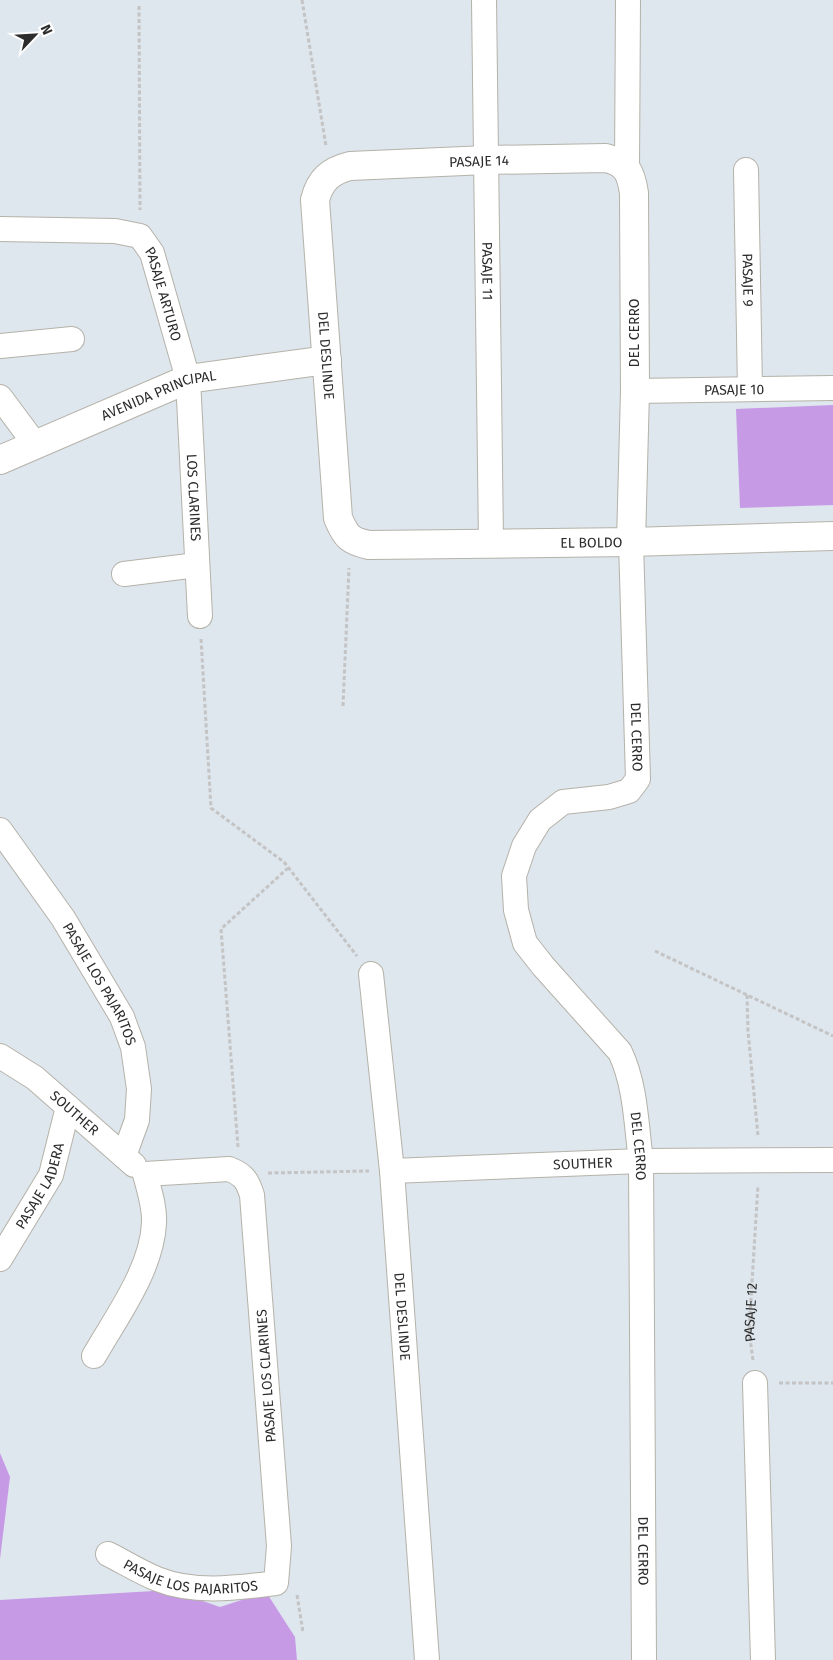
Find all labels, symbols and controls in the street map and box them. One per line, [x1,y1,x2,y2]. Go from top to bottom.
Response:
north arrow [10,10,60,60]
text: N [37,22,56,38]
street label: PASAJE 14 [449,152,510,171]
street label: PASAJE 11 [478,242,496,300]
street label: PASAJE ARTURO [141,244,185,343]
street label: PASAJE 9 [739,253,756,307]
street label: DEL CERRO [626,298,643,368]
street label: DEL DESLINDE [314,311,337,400]
street label: AVENIDA PRINCIPAL [99,367,217,424]
street label: PASAJE 10 [704,381,764,399]
street label: LOS CLARINES [183,453,204,542]
street label: EL BOLDO [560,534,623,552]
street label: DEL CERRO [627,702,646,772]
street label: PASAJE LOS PAJARITOS [59,920,140,1048]
street label: SOUTHER [46,1087,103,1139]
street label: DEL CERRO [627,1111,649,1181]
street label: PASAJE LADERA [12,1141,68,1232]
street label: SOUTHER [553,1154,613,1174]
street label: DEL DESLINDE [390,1272,414,1361]
street label: PASAJE 12 [741,1282,761,1343]
street label: PASAJE LOS CLARINES [253,1308,280,1443]
street label: DEL CERRO [634,1516,652,1586]
street label: PASAJE LOS PAJARITOS [120,1556,259,1598]

